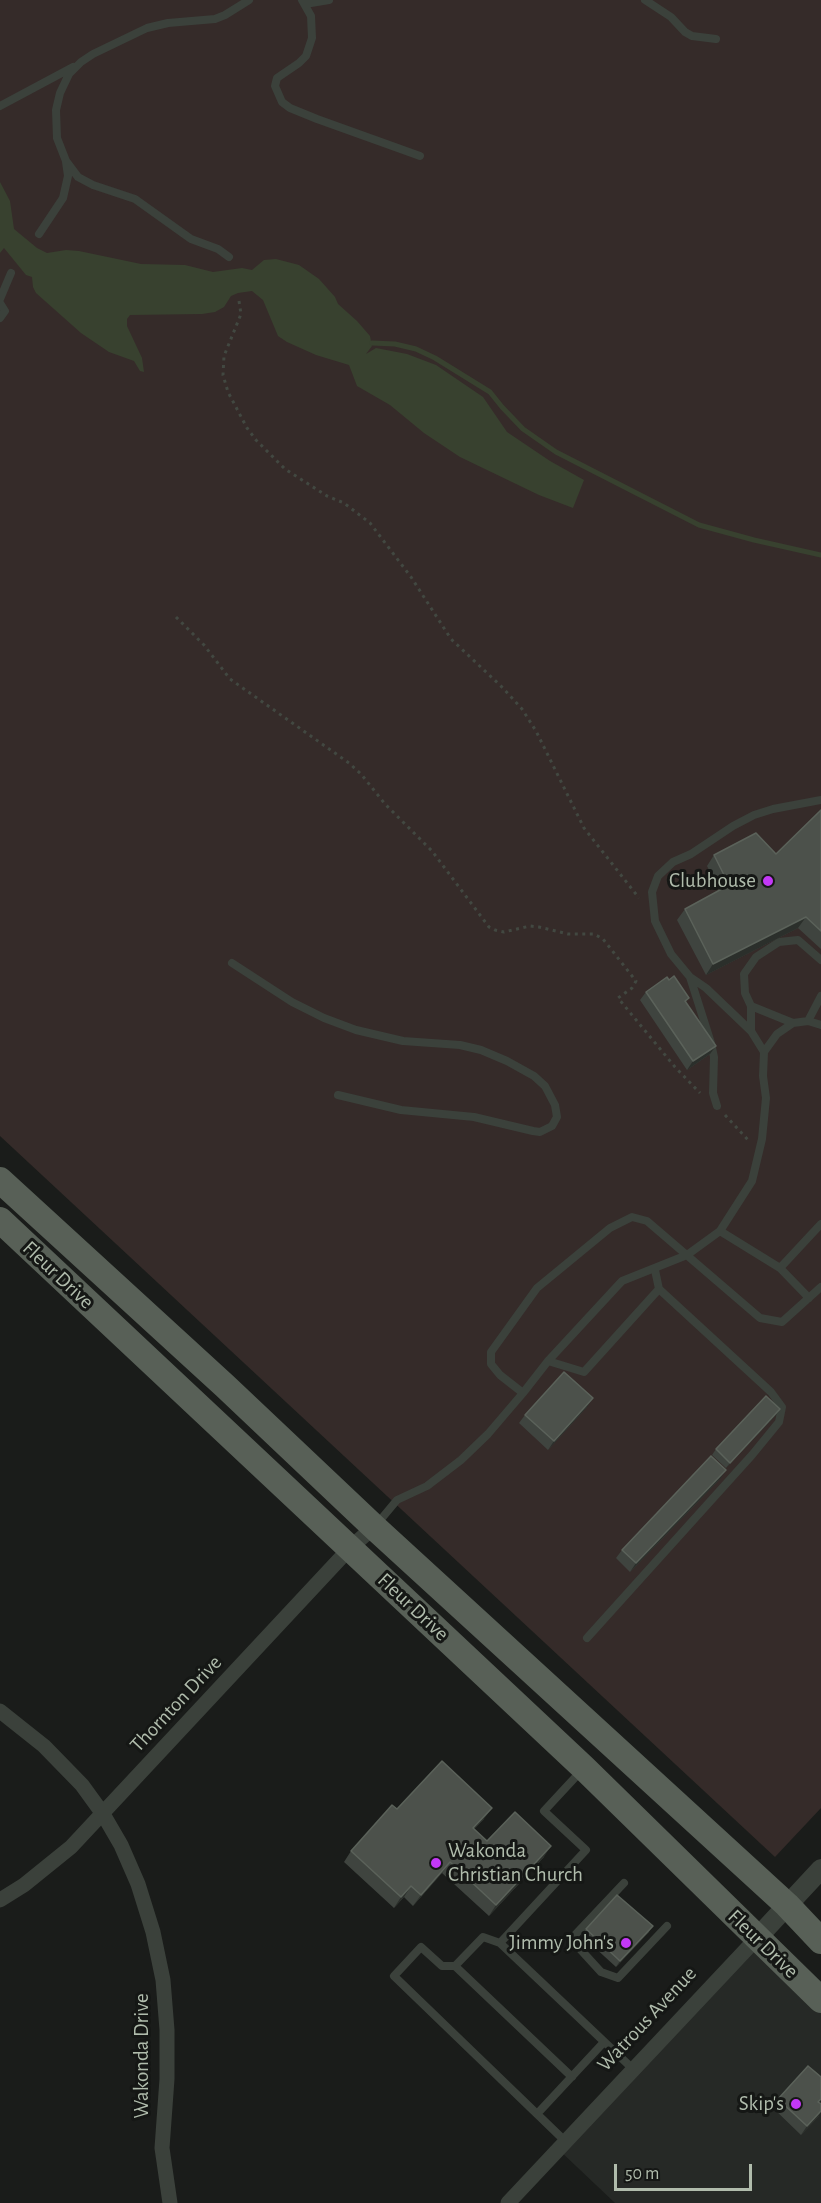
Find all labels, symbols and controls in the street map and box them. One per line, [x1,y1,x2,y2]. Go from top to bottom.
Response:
place label: Clubhouse [669,868,756,894]
marker: Clubhouse [761,874,775,888]
street label: Fleur Drive [17,1236,99,1314]
street label: Fleur Drive [372,1568,454,1646]
street label: Thornton Drive [125,1650,227,1758]
place label: Wakonda Christian Church [448,1838,583,1888]
marker: Wakonda Christian Church [429,1856,443,1870]
street label: Fleur Drive [722,1904,804,1984]
place label: Jimmy John's [509,1930,614,1956]
marker: Jimmy John's [619,1936,633,1950]
street label: Watrous Avenue [592,1961,702,2077]
street label: Wakonda Drive [129,1993,155,2119]
place label: Skip's [739,2091,784,2117]
marker: Skip's [789,2097,803,2111]
scale bar [617,2152,755,2190]
text: 50 m [625,2165,659,2183]

